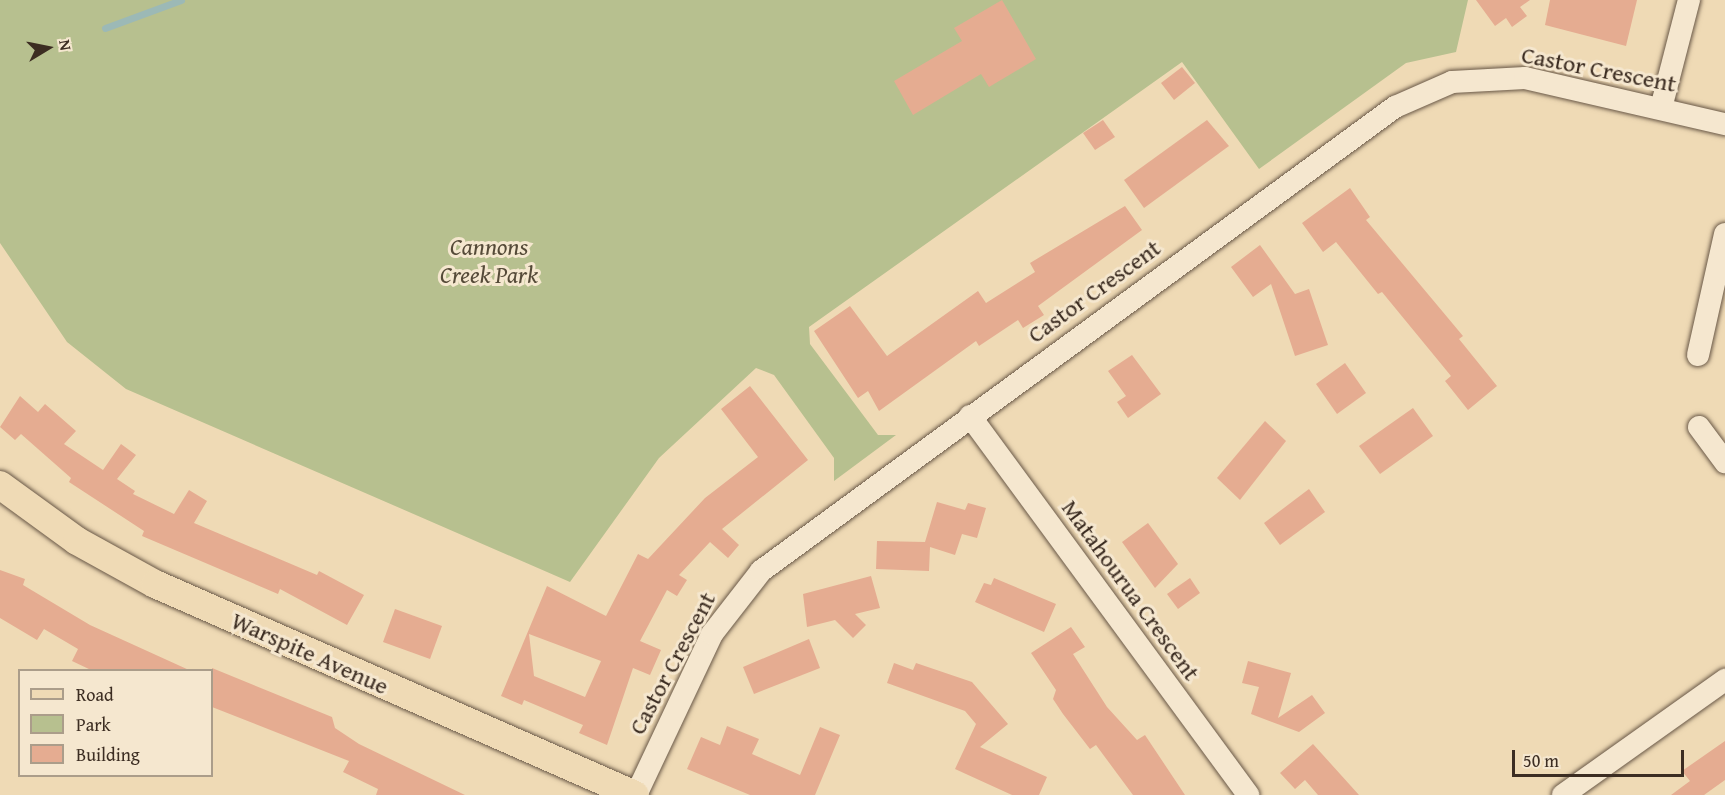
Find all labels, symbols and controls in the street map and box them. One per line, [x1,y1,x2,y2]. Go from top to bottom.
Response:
north arrow [18,18,78,78]
text: N [53,38,78,52]
street label: Castor Crescent [1519,40,1679,98]
park label: Cannons Creek Park [440,233,538,289]
street label: Castor Crescent [1022,233,1166,349]
street label: Matahourua Crescent [1056,494,1206,686]
street label: Castor Crescent [622,587,722,739]
street label: Warspite Avenue [227,606,393,700]
legend [18,669,213,777]
text: Road [76,681,114,708]
text: Park [76,711,111,738]
scale bar [1515,738,1688,776]
text: Building [76,741,140,768]
text: 50 m [1523,747,1559,774]

